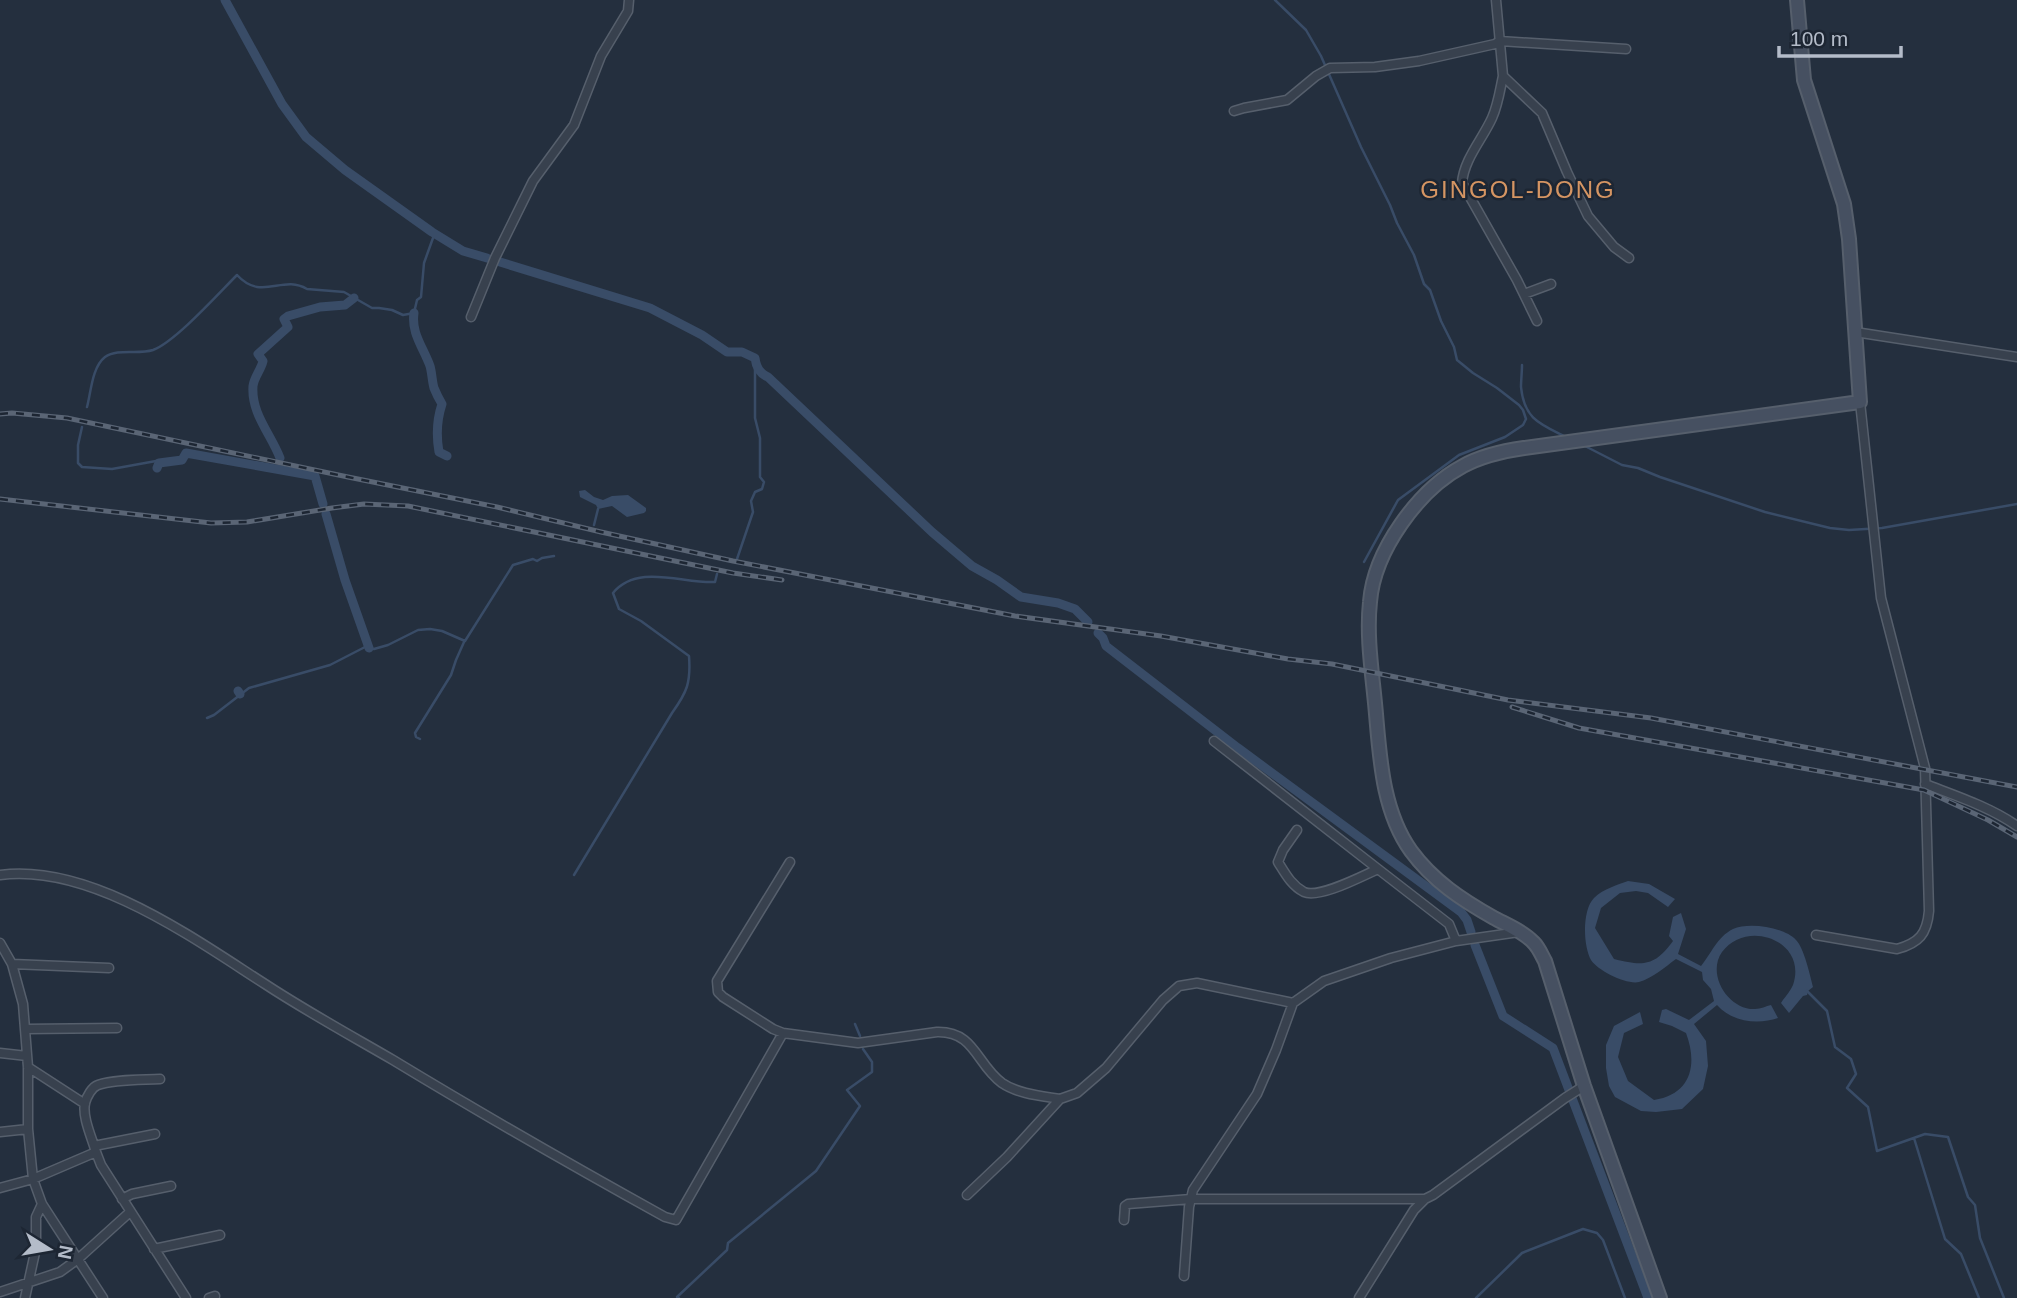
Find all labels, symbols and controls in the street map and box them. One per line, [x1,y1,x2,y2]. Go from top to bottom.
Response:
scale bar [1779,14,1902,58]
text: 100 m [1790,27,1848,50]
district label: GINGOL-DONG [1420,176,1616,203]
north arrow [14,1214,84,1284]
text: N [54,1243,77,1261]

